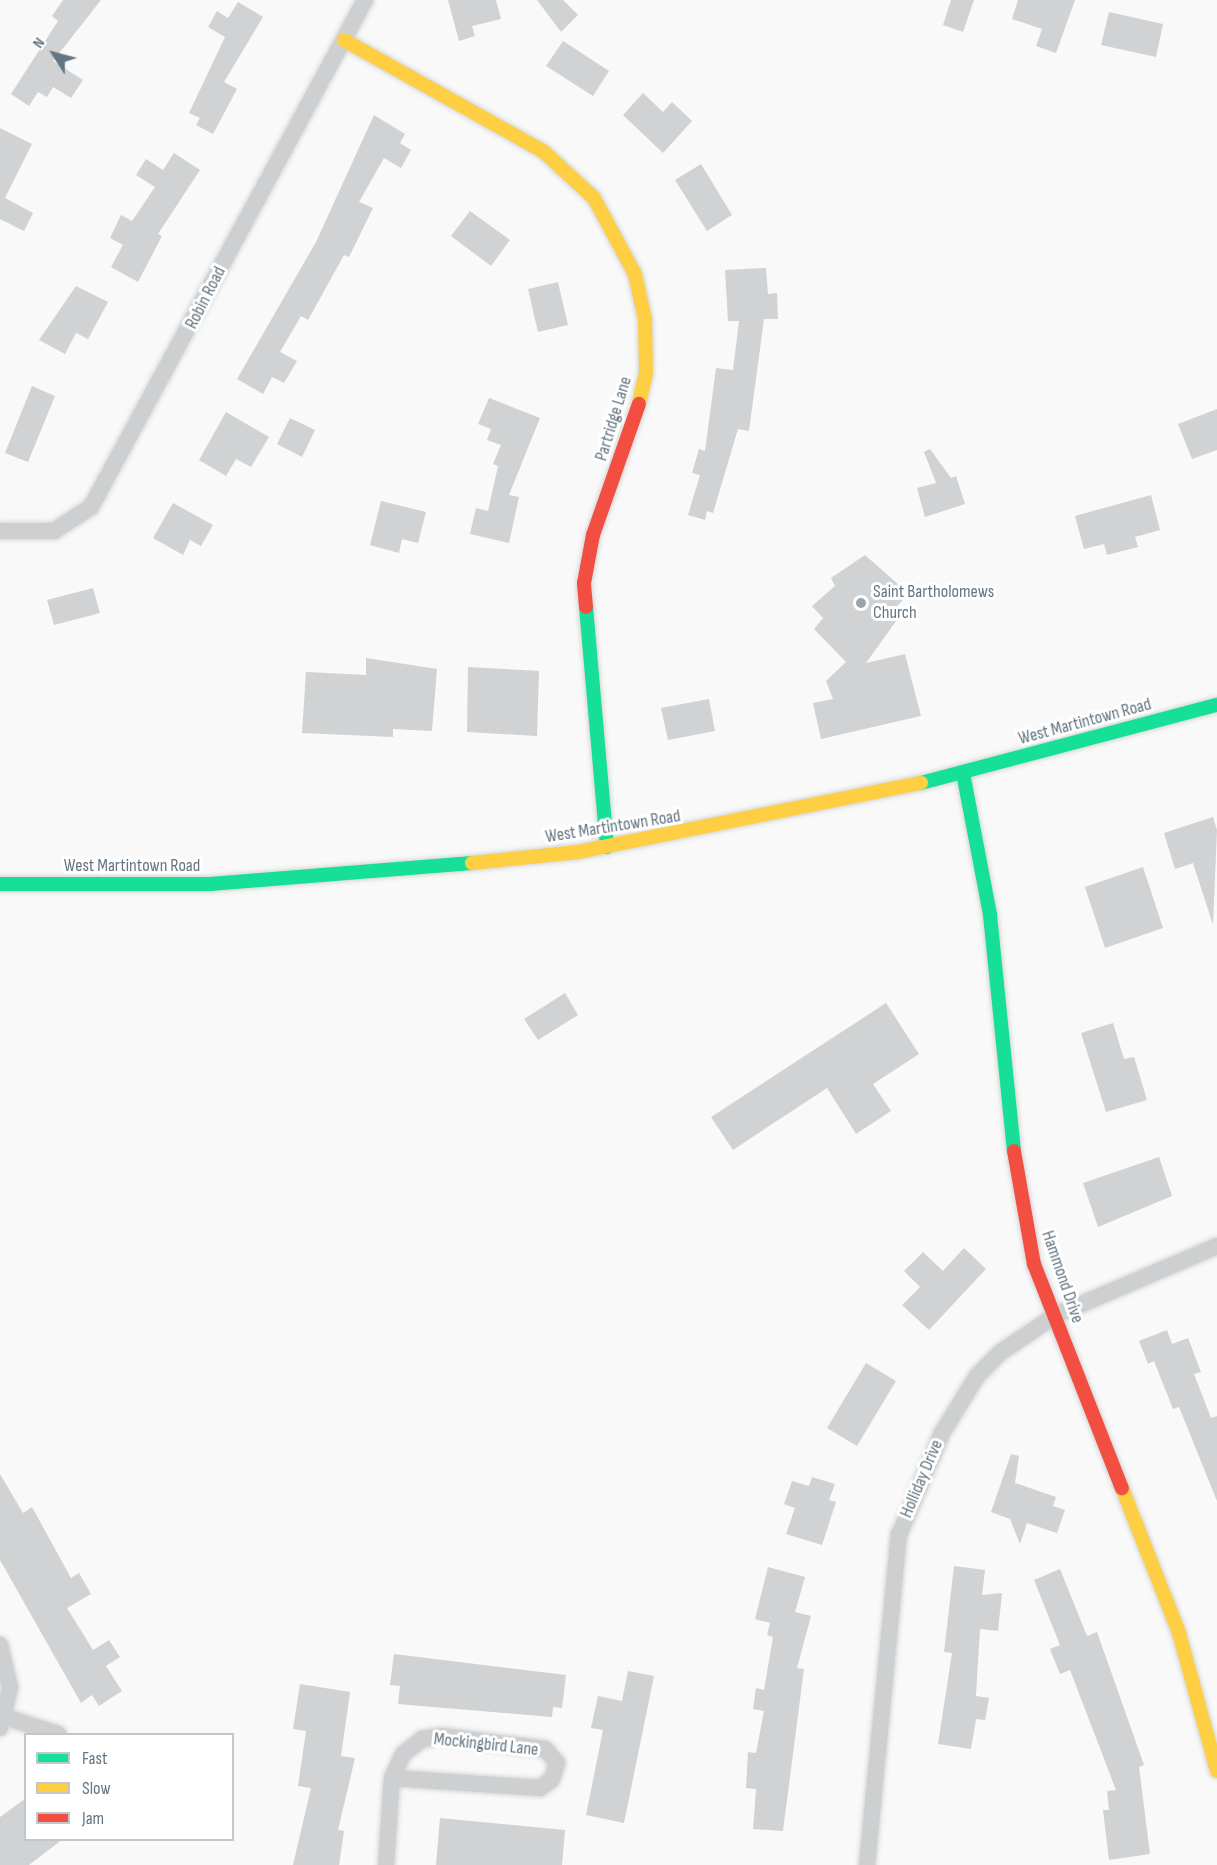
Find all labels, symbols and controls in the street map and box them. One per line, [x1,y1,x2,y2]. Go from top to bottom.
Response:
north arrow [24,24,84,84]
text: N [29,34,49,52]
street label: Robin Road [181,263,231,333]
street label: Partridge Lane [591,374,637,464]
place label: Saint Bartholomews Church [873,582,994,624]
marker: Saint Bartholomews Church [854,596,868,610]
street label: West Martintown Road [1016,694,1154,750]
street label: West Martintown Road [544,806,682,848]
street label: West Martintown Road [64,855,200,877]
street label: Hammond Drive [1036,1228,1088,1326]
street label: Holliday Drive [896,1437,948,1521]
street label: Mockingbird Lane [433,1729,539,1761]
legend [24,1733,234,1841]
text: Fast [82,1748,107,1769]
text: Slow [82,1778,111,1799]
text: Jam [82,1808,104,1829]

